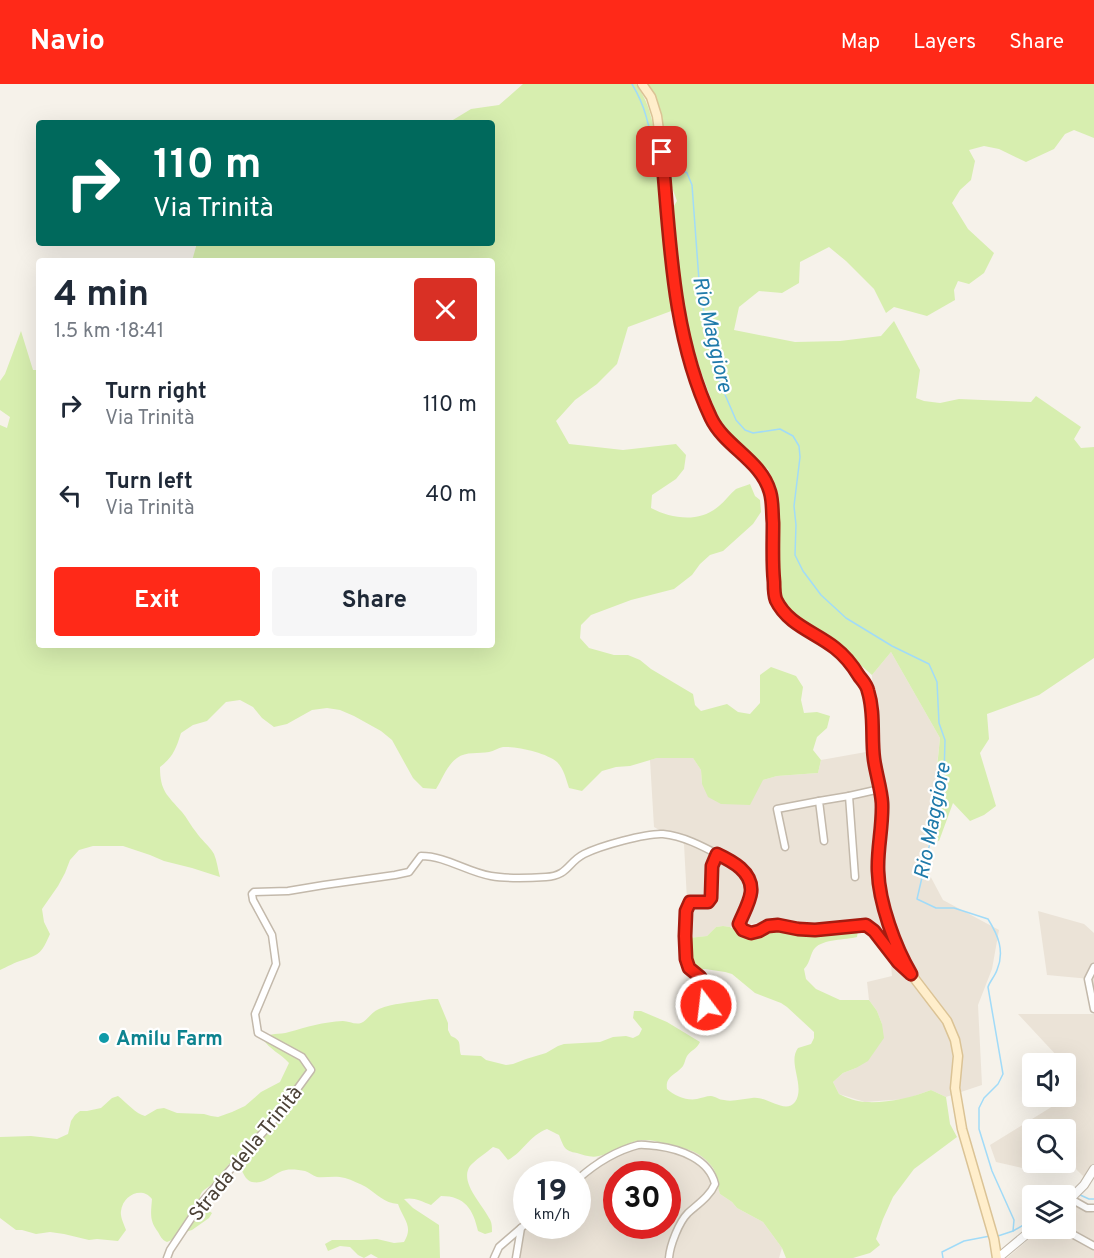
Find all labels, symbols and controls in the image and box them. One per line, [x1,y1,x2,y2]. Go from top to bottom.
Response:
text: Navio [30,24,105,60]
text: Map [841,29,880,56]
text: Layers [913,29,976,56]
text: Share [1009,29,1064,56]
pin [636,126,687,177]
icon: arrive [645,135,678,168]
text: 110 m [153,140,262,193]
icon: right [54,144,132,222]
text: Via Trinità [153,192,274,226]
text: 4 min [54,273,149,319]
water label: Rio Maggiore [685,274,738,396]
button: close [414,278,477,341]
text: 1.5 km · 18:41 [54,319,164,345]
text: Turn right [105,379,207,406]
icon: right [54,389,87,422]
text: 110 m [423,392,477,419]
text: Via Trinità [105,406,194,432]
text: Turn left [105,469,193,496]
icon: left [54,479,87,512]
text: 40 m [425,482,477,509]
text: Via Trinità [105,496,194,522]
button: Exit [54,567,260,636]
button: Share [272,567,477,636]
water label: Rio Maggiore [909,760,958,882]
position arrow [674,973,738,1037]
place label: Amilu Farm [116,1027,223,1053]
marker: Amilu Farm [97,1031,111,1045]
map controls [1022,1053,1076,1239]
button: sound [1022,1053,1076,1107]
street label: Strada della Trinità [184,1081,309,1227]
button: search [1022,1119,1076,1173]
speed limit sign: 30 [603,1161,681,1239]
text: 19 [537,1174,567,1211]
button: layers [1022,1185,1076,1239]
text: km/h [534,1206,570,1225]

